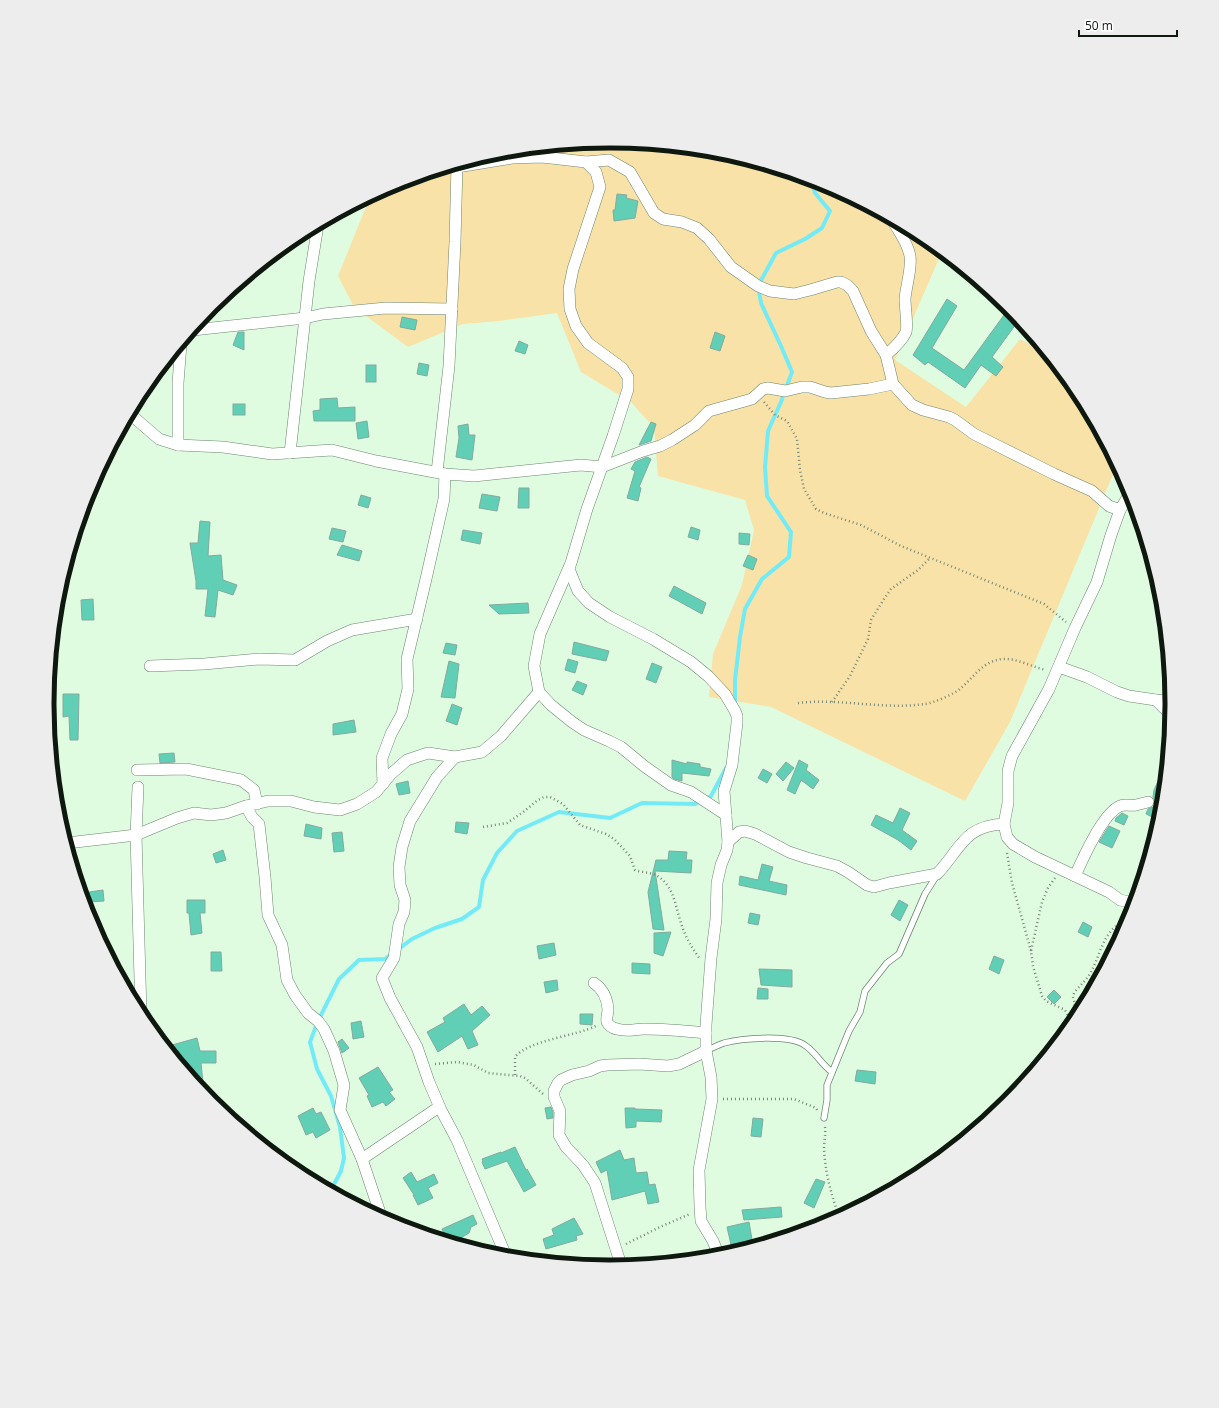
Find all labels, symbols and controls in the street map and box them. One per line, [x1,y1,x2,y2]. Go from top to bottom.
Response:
scale bar [1079,12,1177,38]
text: 50 m [1085,17,1113,34]

